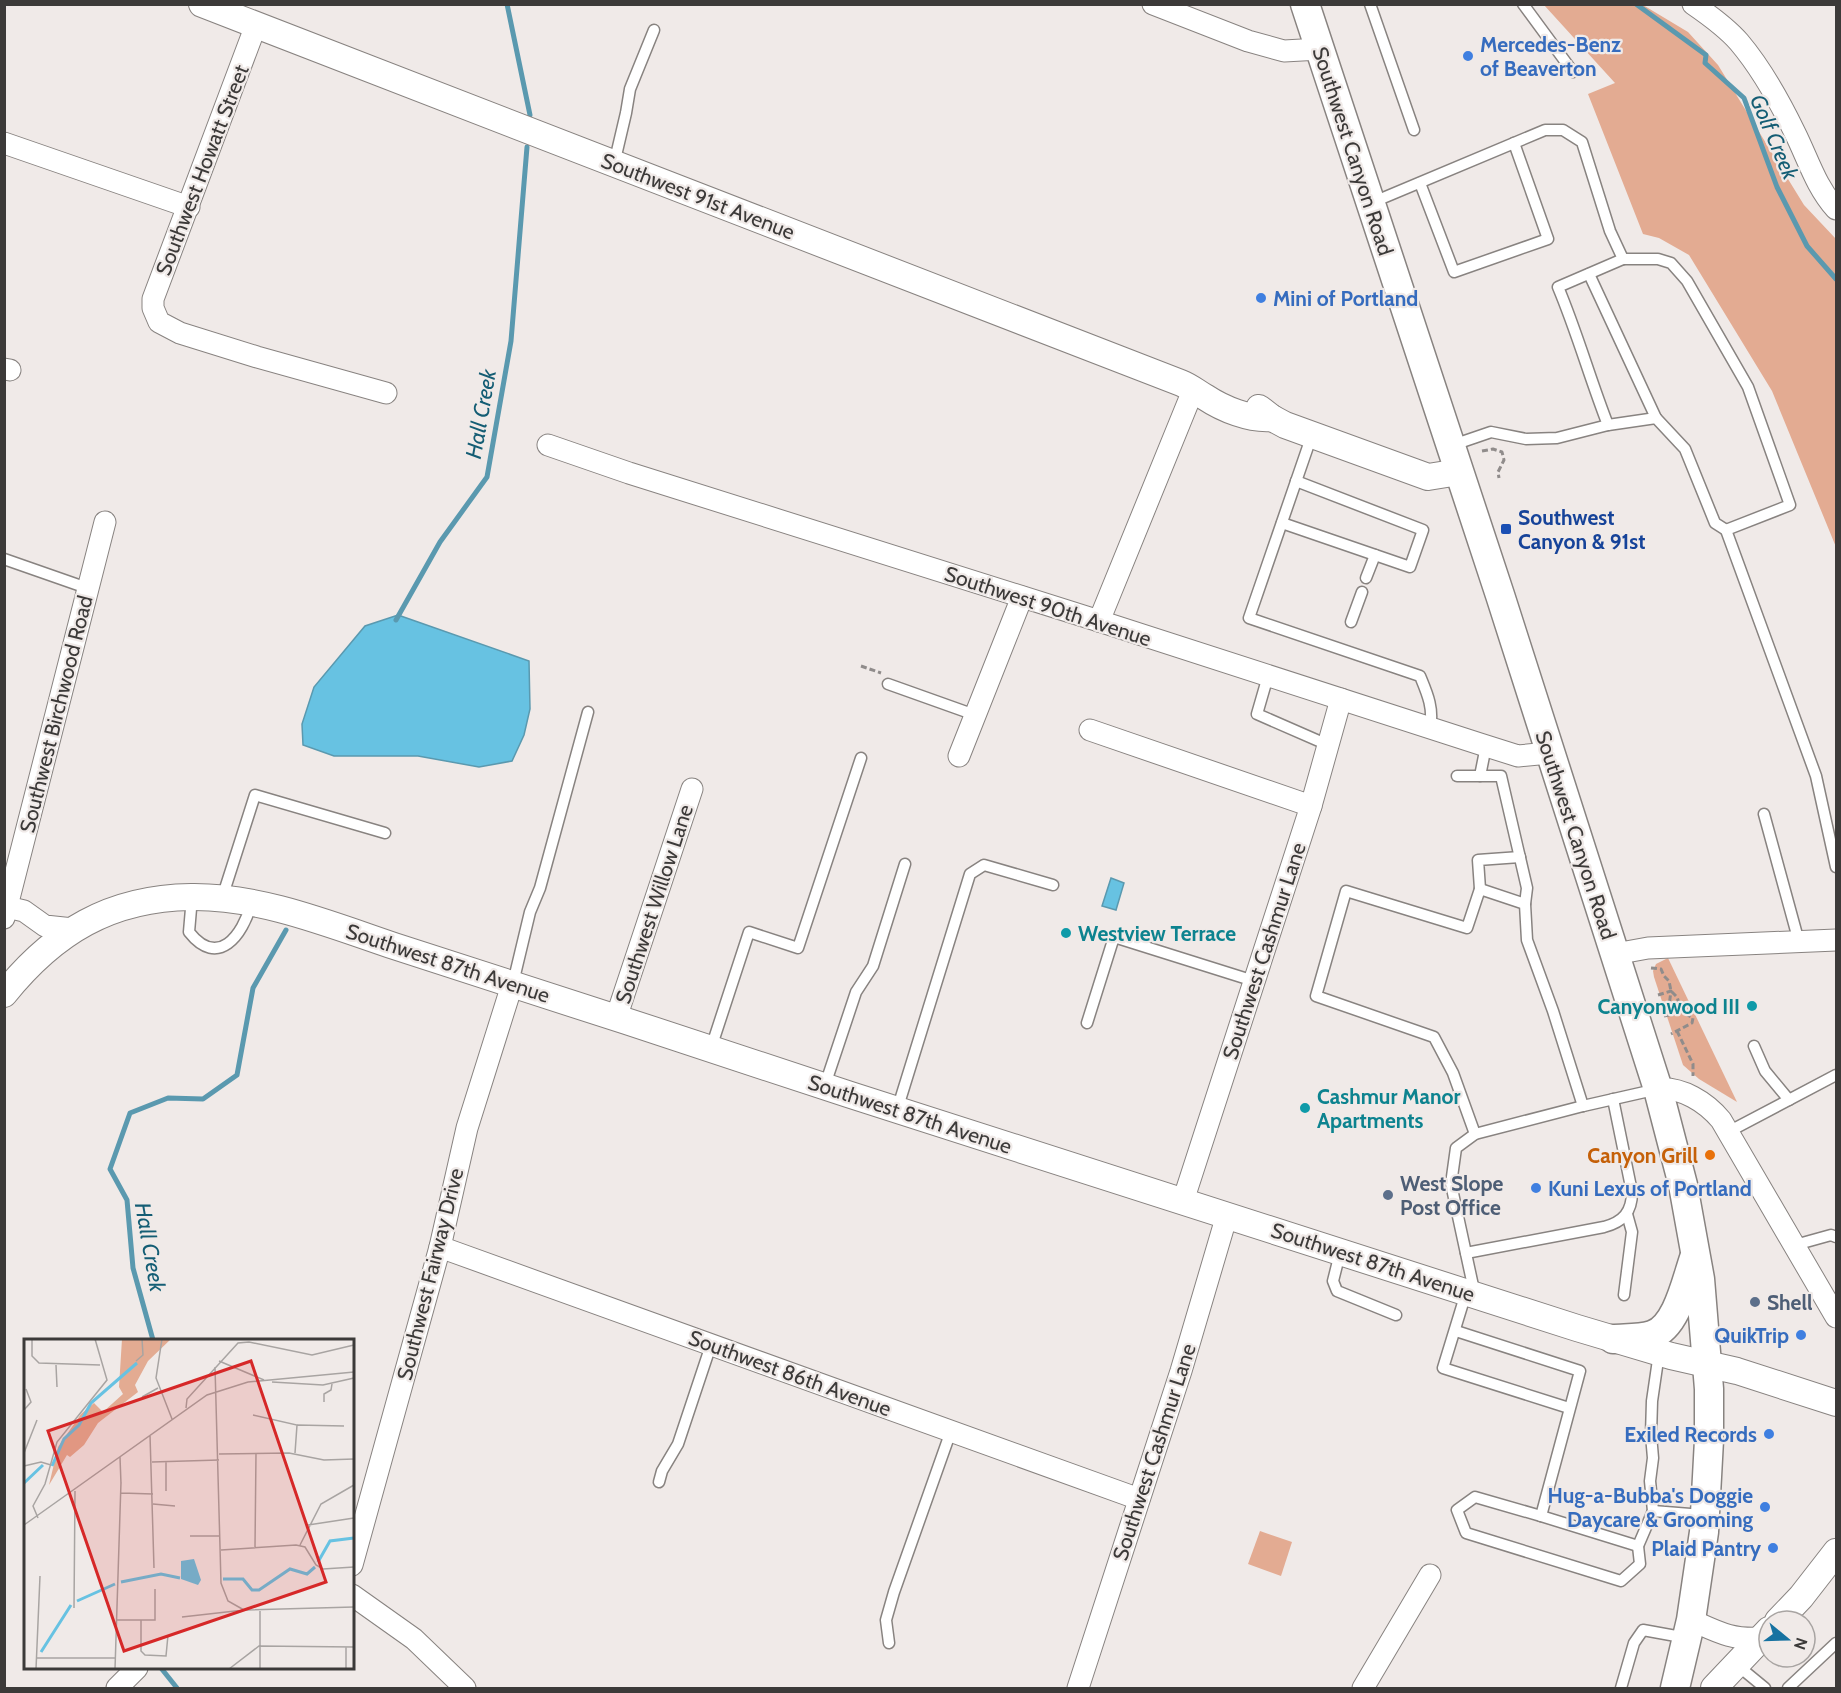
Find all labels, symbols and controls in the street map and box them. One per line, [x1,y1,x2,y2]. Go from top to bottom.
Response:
place label: Mercedes-Benz of Beaverton [1480,32,1621,81]
street label: Southwest Canyon Road [1307,44,1399,258]
marker: Mercedes-Benz of Beaverton [1461,49,1475,63]
street label: Southwest Howatt Street [150,61,254,279]
water label: Golf Creek [1744,90,1804,184]
street label: Southwest 91st Avenue [598,148,799,245]
place label: Mini of Portland [1273,286,1418,311]
marker: Mini of Portland [1254,291,1268,305]
water label: Hall Creek [460,367,502,461]
place label: Southwest Canyon & 91st [1518,505,1645,554]
marker: Southwest Canyon & 91st [1499,522,1513,536]
street label: Southwest 90th Avenue [941,561,1155,651]
street label: Southwest Birchwood Road [14,593,98,835]
street label: Southwest Canyon Road [1530,728,1622,942]
street label: Southwest Willow Lane [610,801,698,1007]
street label: Southwest Cashmur Lane [1217,839,1311,1063]
street label: Southwest 87th Avenue [343,918,553,1008]
place label: Westview Terrace [1078,921,1236,946]
marker: Westview Terrace [1059,926,1073,940]
place label: Canyonwood III [1598,994,1740,1019]
marker: Canyonwood III [1745,999,1759,1013]
street label: Southwest 87th Avenue [805,1069,1015,1159]
place label: Cashmur Manor Apartments [1317,1084,1460,1133]
marker: Cashmur Manor Apartments [1298,1101,1312,1115]
place label: Canyon Grill [1587,1143,1698,1168]
marker: Canyon Grill [1703,1148,1717,1162]
street label: Southwest Fairway Drive [392,1165,469,1383]
place label: West Slope Post Office [1400,1171,1504,1220]
place label: Kuni Lexus of Portland [1548,1176,1752,1201]
marker: Kuni Lexus of Portland [1529,1181,1543,1195]
marker: West Slope Post Office [1381,1188,1395,1202]
water label: Hall Creek [129,1200,171,1294]
street label: Southwest 87th Avenue [1268,1217,1478,1307]
place label: Shell [1767,1290,1813,1315]
marker: Shell [1748,1295,1762,1309]
place label: QuikTrip [1714,1323,1789,1348]
street label: Southwest 86th Avenue [685,1325,895,1421]
marker: QuikTrip [1794,1328,1808,1342]
inset map [24,1339,354,1669]
street label: Southwest Cashmur Lane [1107,1340,1201,1564]
place label: Exiled Records [1624,1422,1757,1447]
marker: Exiled Records [1762,1427,1776,1441]
place label: Hug-a-Bubba's Doggie Daycare & Grooming [1548,1483,1753,1532]
marker: Hug-a-Bubba's Doggie Daycare & Grooming [1758,1500,1772,1514]
place label: Plaid Pantry [1651,1536,1762,1561]
marker: Plaid Pantry [1766,1541,1780,1555]
north arrow [1757,1609,1817,1669]
text: N [1790,1635,1812,1652]

